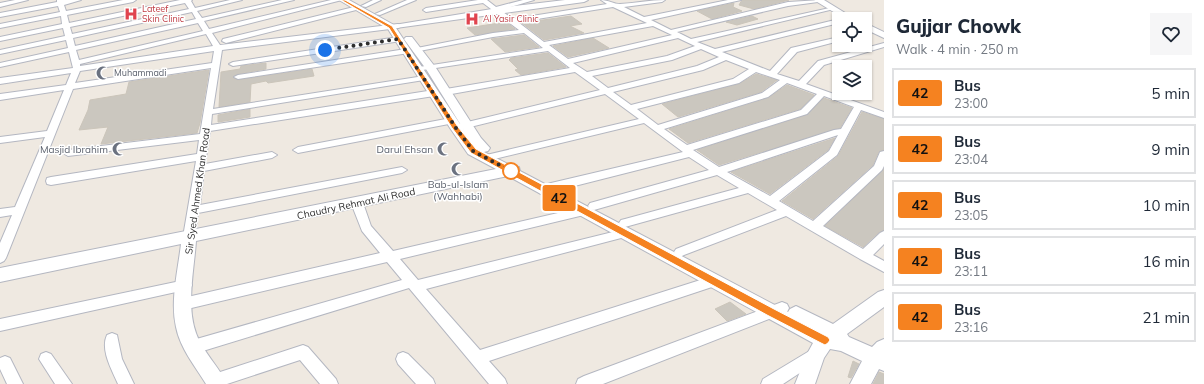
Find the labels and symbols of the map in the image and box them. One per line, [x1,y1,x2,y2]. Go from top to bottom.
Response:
place label: Lateef Skin Clinic [142,3,185,24]
hospital icon: Lateef Skin Clinic [123,6,139,22]
hospital icon: Al Yasir Clinic [464,11,480,27]
place label: Al Yasir Clinic [483,13,539,24]
your location [315,40,335,60]
mosque icon: Muhammadi [95,65,111,81]
place label: Muhammadi [114,67,166,78]
street label: Sir Syed Ahmed Khan Road [182,127,213,255]
mosque icon: Masjid Ibrahim [111,141,127,157]
mosque icon: Darul Ehsan [436,141,452,157]
place label: Masjid Ibrahim [40,143,108,156]
place label: Darul Ehsan [377,143,433,156]
mosque icon: Bab-ul-Islam (Wahhabi) [450,161,466,177]
unlabelled marker [502,162,520,180]
place label: Bab-ul-Islam (Wahhabi) [428,178,488,203]
street label: Chaudry Rehmat Ali Road [296,185,416,222]
line badge: 42 [541,185,577,211]

